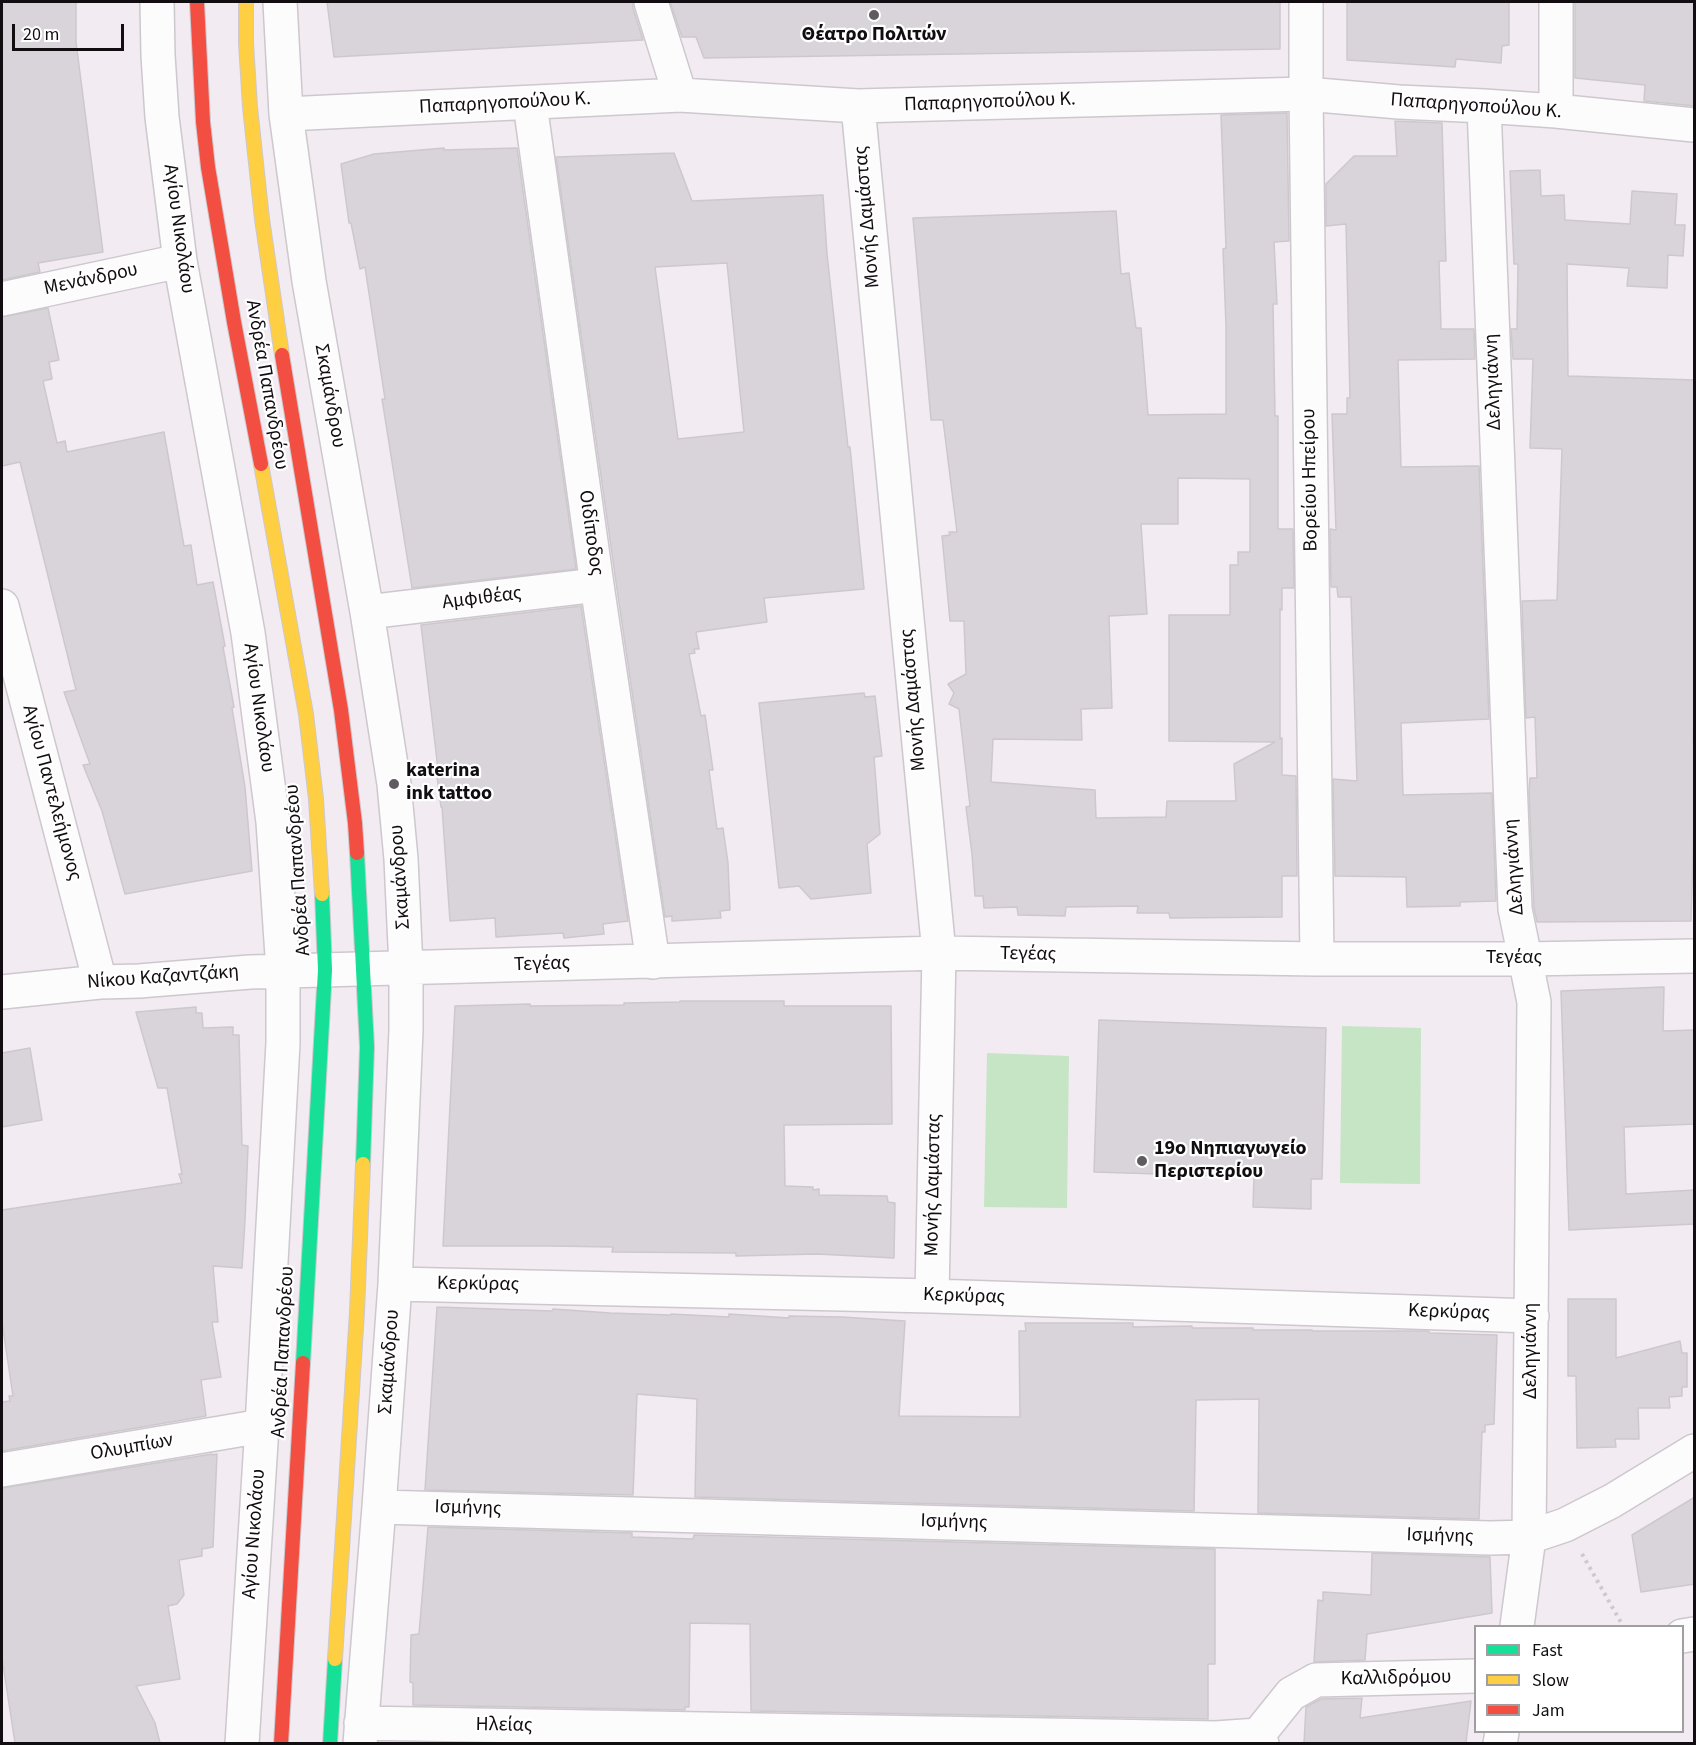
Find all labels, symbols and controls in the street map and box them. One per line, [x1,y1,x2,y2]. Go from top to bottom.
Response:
marker: Θέατρο Πολιτών [867,8,881,22]
scale bar [15,12,128,50]
text: 20 m [23,22,59,47]
place label: Θέατρο Πολιτών [802,24,946,48]
street label: Παπαρηγοπούλου Κ. [418,88,592,120]
street label: Παπαρηγοπούλου Κ. [904,88,1076,118]
street label: Παπαρηγοπούλου Κ. [1389,89,1563,125]
street label: Μονής Δαμάστας [850,145,886,289]
street label: Αγίου Νικολάου [157,163,199,295]
street label: Μενάνδρου [42,258,140,302]
street label: Ανδρέα Παπανδρέου [239,298,293,472]
street label: Δεληγιάννη [1480,333,1508,431]
street label: Σκαμάνδρου [308,342,350,450]
street label: Βορείου Ηπείρου [1298,408,1324,552]
street label: Οιδίποδος [572,489,608,577]
street label: Αμφιθέας [441,582,523,616]
street label: Μονής Δαμάστας [896,628,932,772]
street label: Αγίου Νικολάου [237,642,279,774]
street label: Αγίου Παντελεήμονος [16,702,86,884]
place label: katerina ink tattoo [406,760,492,807]
marker: katerina ink tattoo [387,777,401,791]
street label: Ανδρέα Παπανδρέου [281,783,317,957]
street label: Δεληγιάννη [1500,818,1530,916]
street label: Σκαμάνδρου [385,824,417,930]
street label: Τεγέας [1000,943,1056,967]
street label: Τεγέας [1486,947,1542,971]
street label: Τεγέας [513,952,571,978]
street label: Νίκου Καζαντζάκη [86,961,240,995]
street label: Μονής Δαμάστας [921,1113,947,1257]
place label: 19ο Νηπιαγωγείο Περιστερίου [1154,1138,1307,1185]
marker: 19ο Νηπιαγωγείο Περιστερίου [1135,1154,1149,1168]
street label: Ανδρέα Παπανδρέου [268,1265,300,1439]
street label: Κερκύρας [437,1272,519,1298]
street label: Κερκύρας [922,1284,1006,1310]
street label: Κερκύρας [1407,1300,1491,1326]
street label: Δεληγιάννη [1520,1303,1544,1399]
street label: Σκαμάνδρου [374,1309,406,1415]
street label: Ολυμπίων [89,1429,175,1467]
street label: Αγίου Νικολάου [238,1468,272,1600]
street label: Ισμήνης [434,1496,502,1522]
street label: Ισμήνης [920,1510,988,1536]
street label: Ισμήνης [1406,1524,1474,1550]
legend [1474,1625,1684,1733]
text: Fast [1532,1638,1563,1663]
street label: Καλλιδρόμου [1340,1666,1452,1692]
text: Slow [1532,1668,1569,1693]
text: Jam [1532,1698,1565,1723]
street label: Ηλείας [475,1714,533,1738]

